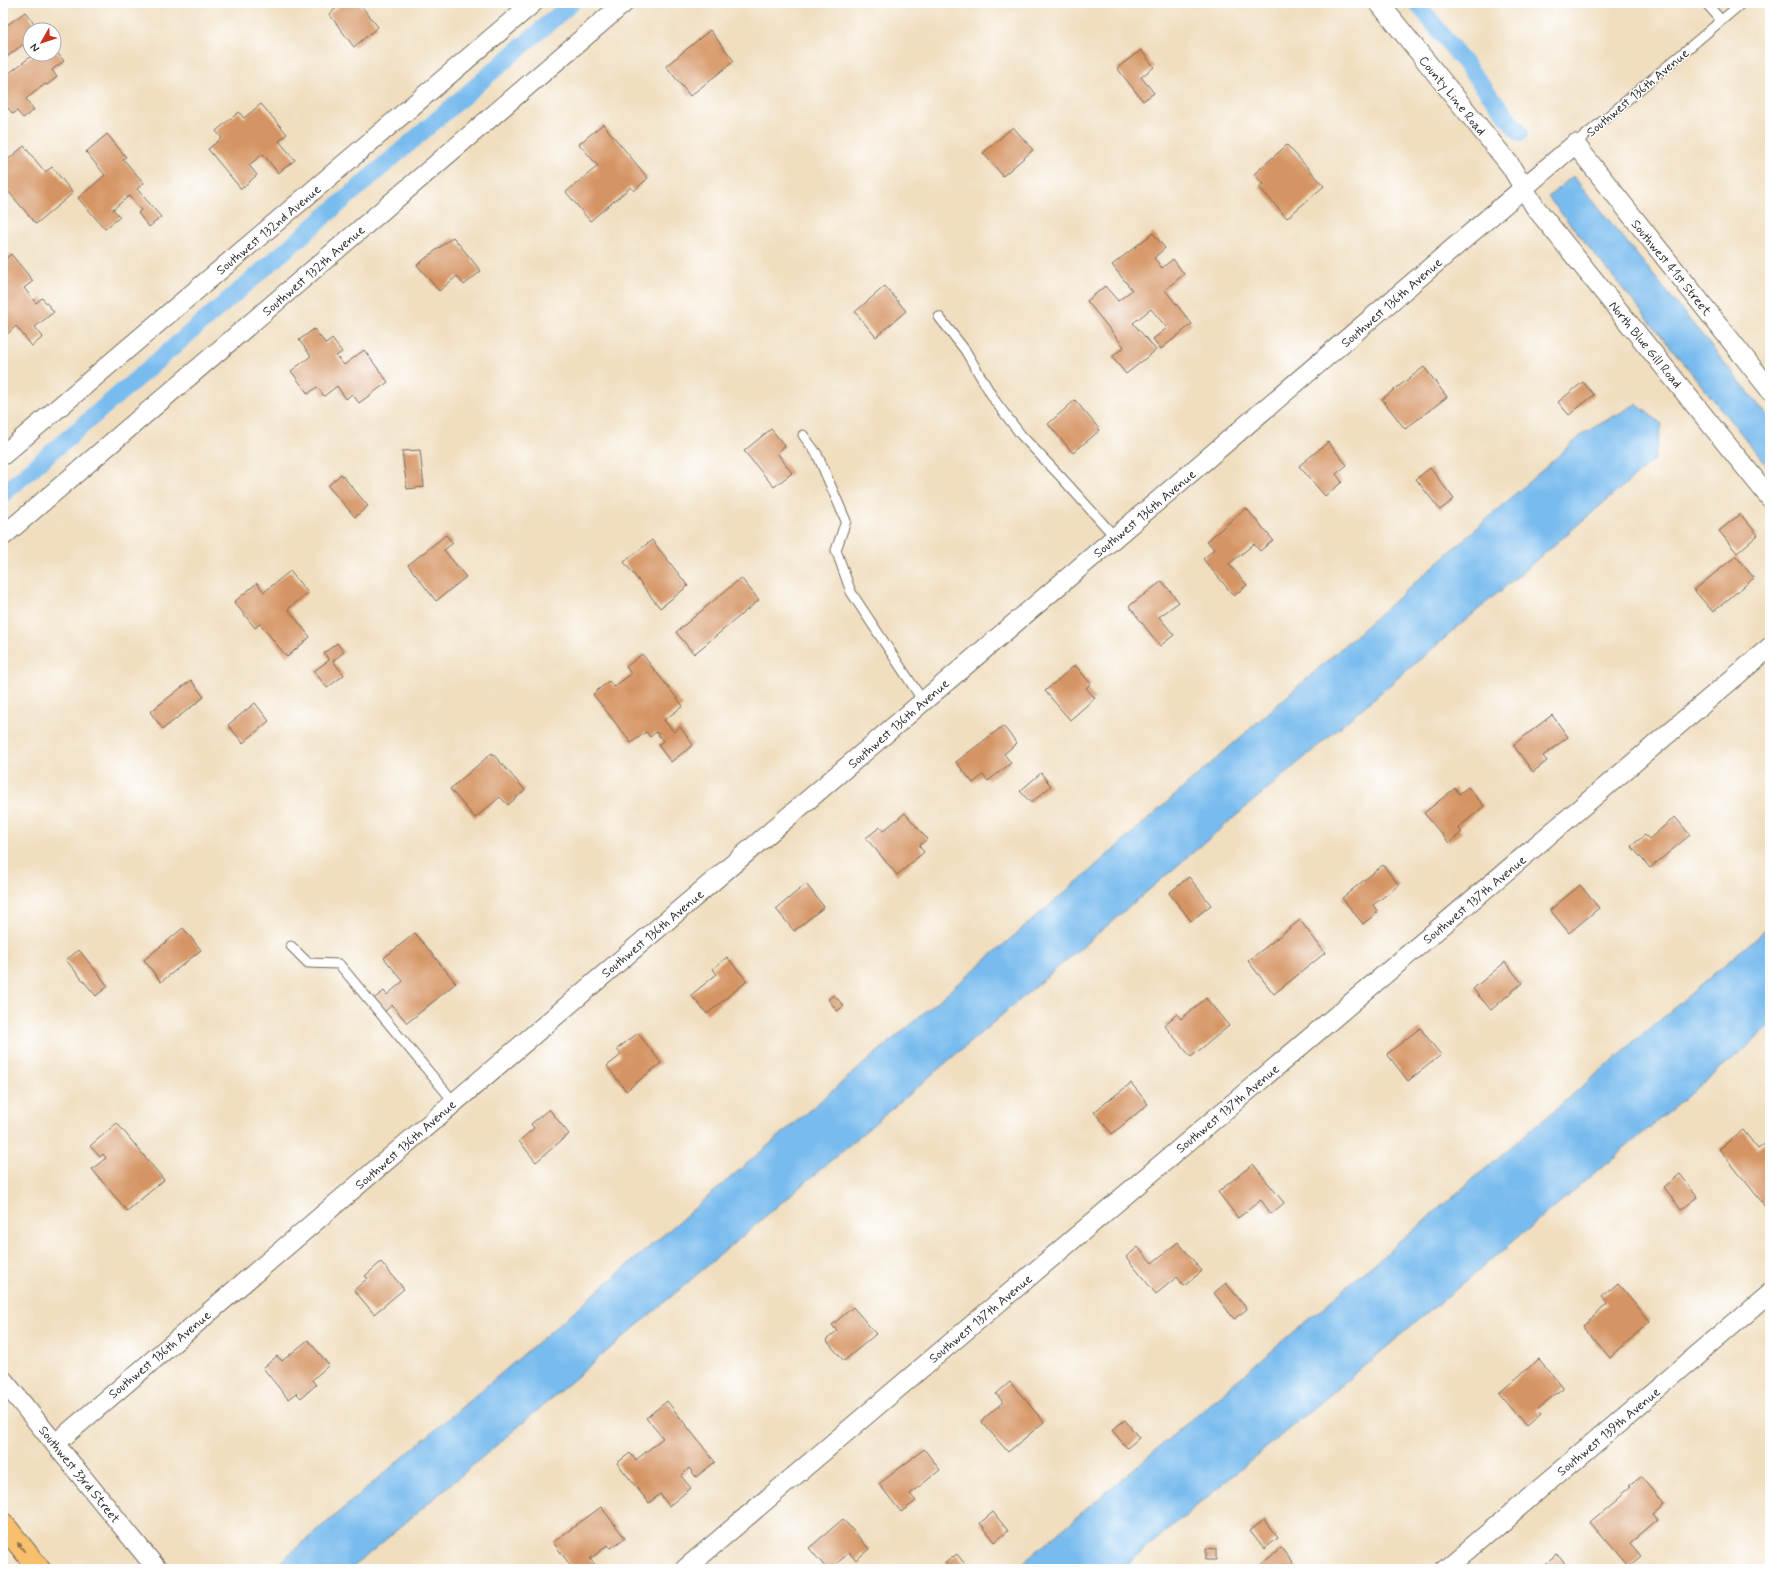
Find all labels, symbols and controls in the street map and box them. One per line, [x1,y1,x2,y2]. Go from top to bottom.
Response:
north arrow [22,22,62,62]
text: N [27,40,43,55]
street label: Southwest 136th Avenue [1583,45,1693,141]
street label: County Line Road [1415,53,1489,139]
street label: Southwest 132nd Avenue [213,181,325,279]
street label: Southwest 41st Street [1627,216,1715,320]
street label: Southwest 132th Avenue [259,222,369,320]
street label: Southwest 136th Avenue [1338,254,1446,352]
street label: North Blue Gill Road [1605,298,1685,392]
street label: Southwest 136th Avenue [1090,466,1200,562]
street label: Southwest 136th Avenue [845,675,953,773]
street label: Southwest 137th Avenue [1420,852,1530,948]
street label: Southwest 136th Avenue [598,886,708,982]
street label: Southwest 137th Avenue [1173,1061,1283,1157]
street label: Southwest 136th Avenue [352,1096,460,1194]
street label: Southwest 137th Avenue [926,1271,1036,1367]
street label: Southwest 136th Avenue [105,1307,215,1403]
street label: Southwest 139th Avenue [1554,1384,1664,1480]
street label: Southwest 33rd Street [34,1423,123,1527]
one-way arrow [16,1541,25,1552]

